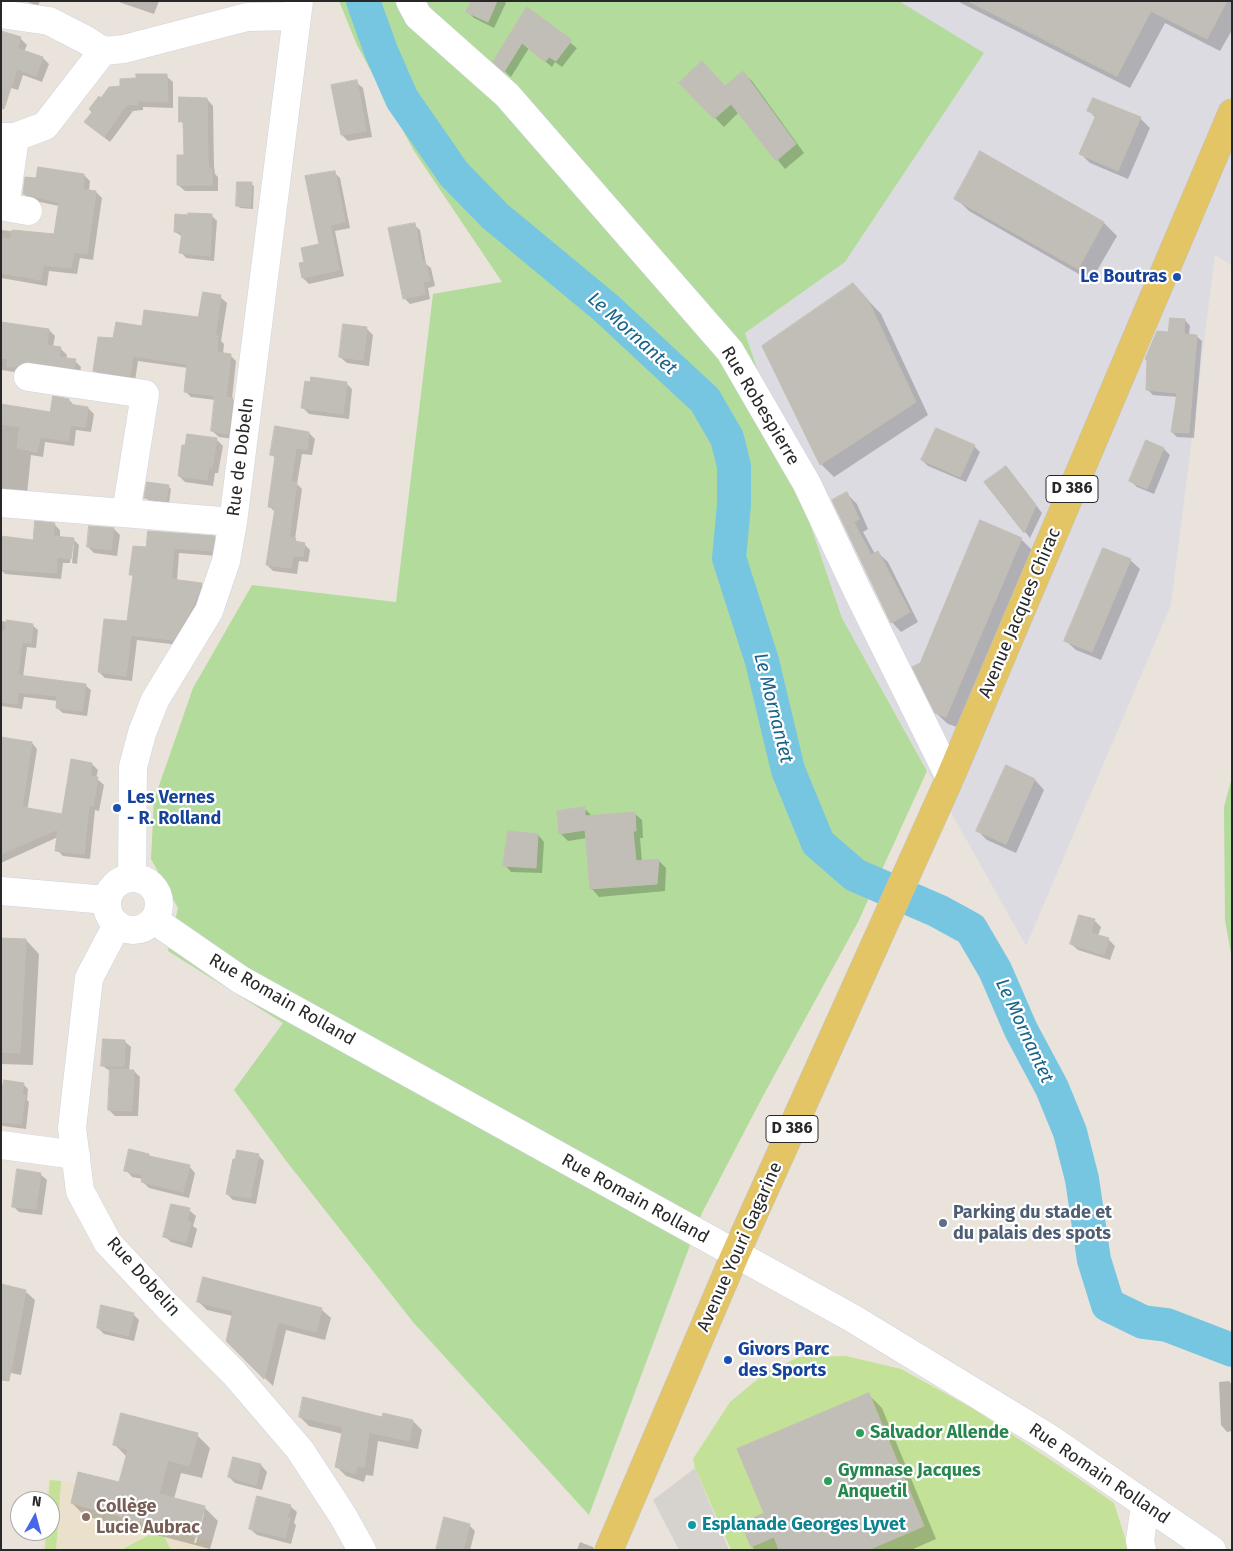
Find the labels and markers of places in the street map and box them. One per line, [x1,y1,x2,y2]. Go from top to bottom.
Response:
place label: Le Boutras [1080,266,1167,288]
marker: Le Boutras [1171,271,1183,283]
place label: Les Vernes - R. Rolland [127,787,221,830]
marker: Les Vernes - R. Rolland [111,802,123,814]
place label: Parking du stade et du palais des spots [953,1202,1112,1244]
marker: Parking du stade et du palais des spots [937,1217,949,1229]
place label: Givors Parc des Sports [738,1339,829,1382]
marker: Givors Parc des Sports [722,1354,734,1366]
place label: Salvador Allende [870,1422,1009,1444]
marker: Salvador Allende [854,1427,866,1439]
place label: Gymnase Jacques Anquetil [838,1460,981,1502]
marker: Gymnase Jacques Anquetil [822,1475,834,1487]
place label: Collège Lucie Aubrac [96,1496,200,1538]
marker: Collège Lucie Aubrac [80,1511,92,1523]
place label: Esplanade Georges Lyvet [702,1514,906,1536]
marker: Esplanade Georges Lyvet [686,1519,698,1531]

